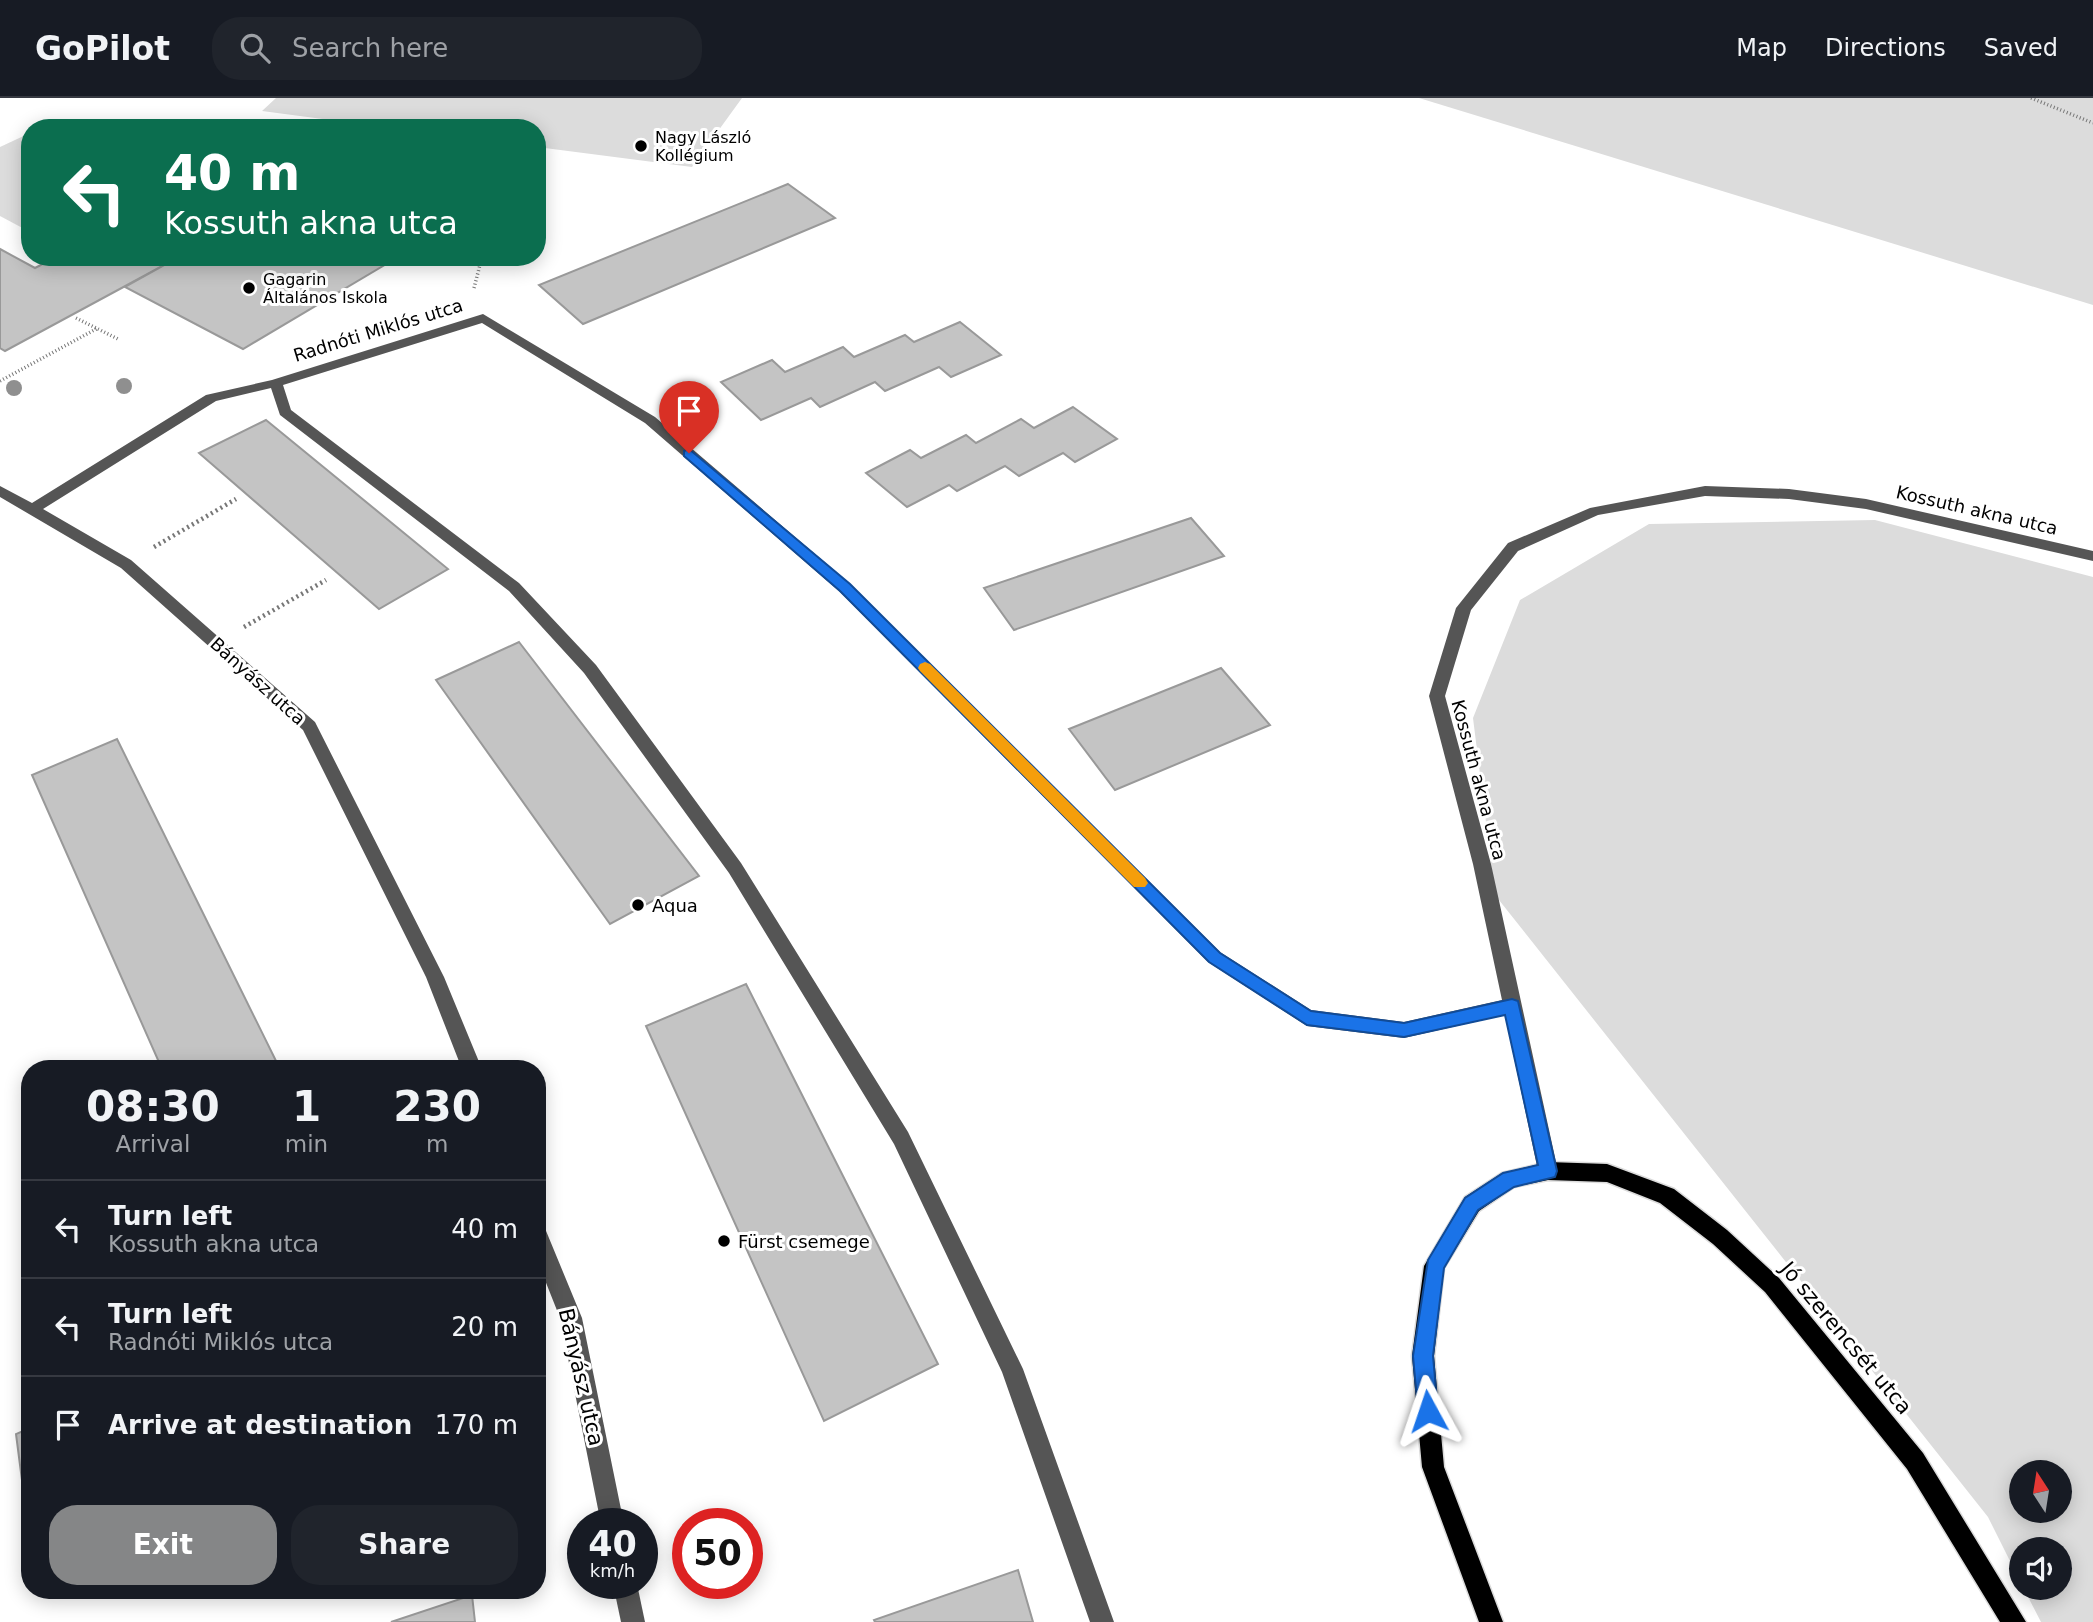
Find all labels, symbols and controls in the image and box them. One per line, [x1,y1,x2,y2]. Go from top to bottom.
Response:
search box [212,17,702,80]
text: GoPilot [35,29,170,68]
icon: search [236,29,274,67]
text: Search here [292,33,448,63]
text: Map [1736,34,1787,62]
text: Directions [1825,34,1946,62]
text: Saved [1984,34,2058,62]
place label: Nagy László Kollégium [655,128,751,165]
marker: Nagy László Kollégium [633,138,649,154]
text: 40 m [164,145,300,202]
icon: left [49,147,140,238]
text: Kossuth akna utca [164,204,458,242]
place label: Gagarin Általános Iskola [263,270,388,307]
marker: Gagarin Általános Iskola [241,280,257,296]
street label: Radnóti Miklós utca [291,294,465,366]
pin [659,381,719,453]
icon: arrive [670,392,708,430]
street label: Kossuth akna utca [1894,481,2060,539]
street label: Bányász utca [206,633,310,729]
street label: Kossuth akna utca [1447,697,1511,863]
place label: Aqua [652,895,698,916]
marker: Aqua [630,897,646,913]
text: 08:30 [86,1082,220,1131]
text: 1 [292,1082,321,1131]
text: 230 [393,1082,481,1131]
text: Arrival [116,1131,190,1157]
text: min [285,1131,328,1157]
text: m [426,1131,448,1157]
text: Turn left [108,1201,232,1231]
icon: left [49,1210,87,1248]
text: 40 m [451,1214,518,1244]
text: Kossuth akna utca [108,1231,319,1257]
place label: Fürst csemege [738,1231,870,1252]
marker: Fürst csemege [716,1233,732,1249]
street label: Jó szerencsét utca [1774,1255,1917,1419]
text: Turn left [108,1299,232,1329]
street label: Bányász utca [554,1306,608,1448]
icon: left [49,1308,87,1346]
text: 20 m [451,1312,518,1342]
text: Radnóti Miklós utca [108,1329,333,1355]
position arrow [1391,1374,1465,1448]
icon: arrive [49,1406,87,1444]
text: Arrive at destination [108,1410,412,1440]
text: 170 m [435,1410,518,1440]
north arrow [2009,1460,2072,1522]
map controls [2009,1460,2072,1600]
button: Exit [49,1505,277,1585]
button: Share [291,1505,518,1585]
speed limit sign: 50 [672,1508,763,1599]
text: 40 [588,1524,637,1564]
button: sound [2009,1537,2072,1600]
text: km/h [590,1560,635,1581]

